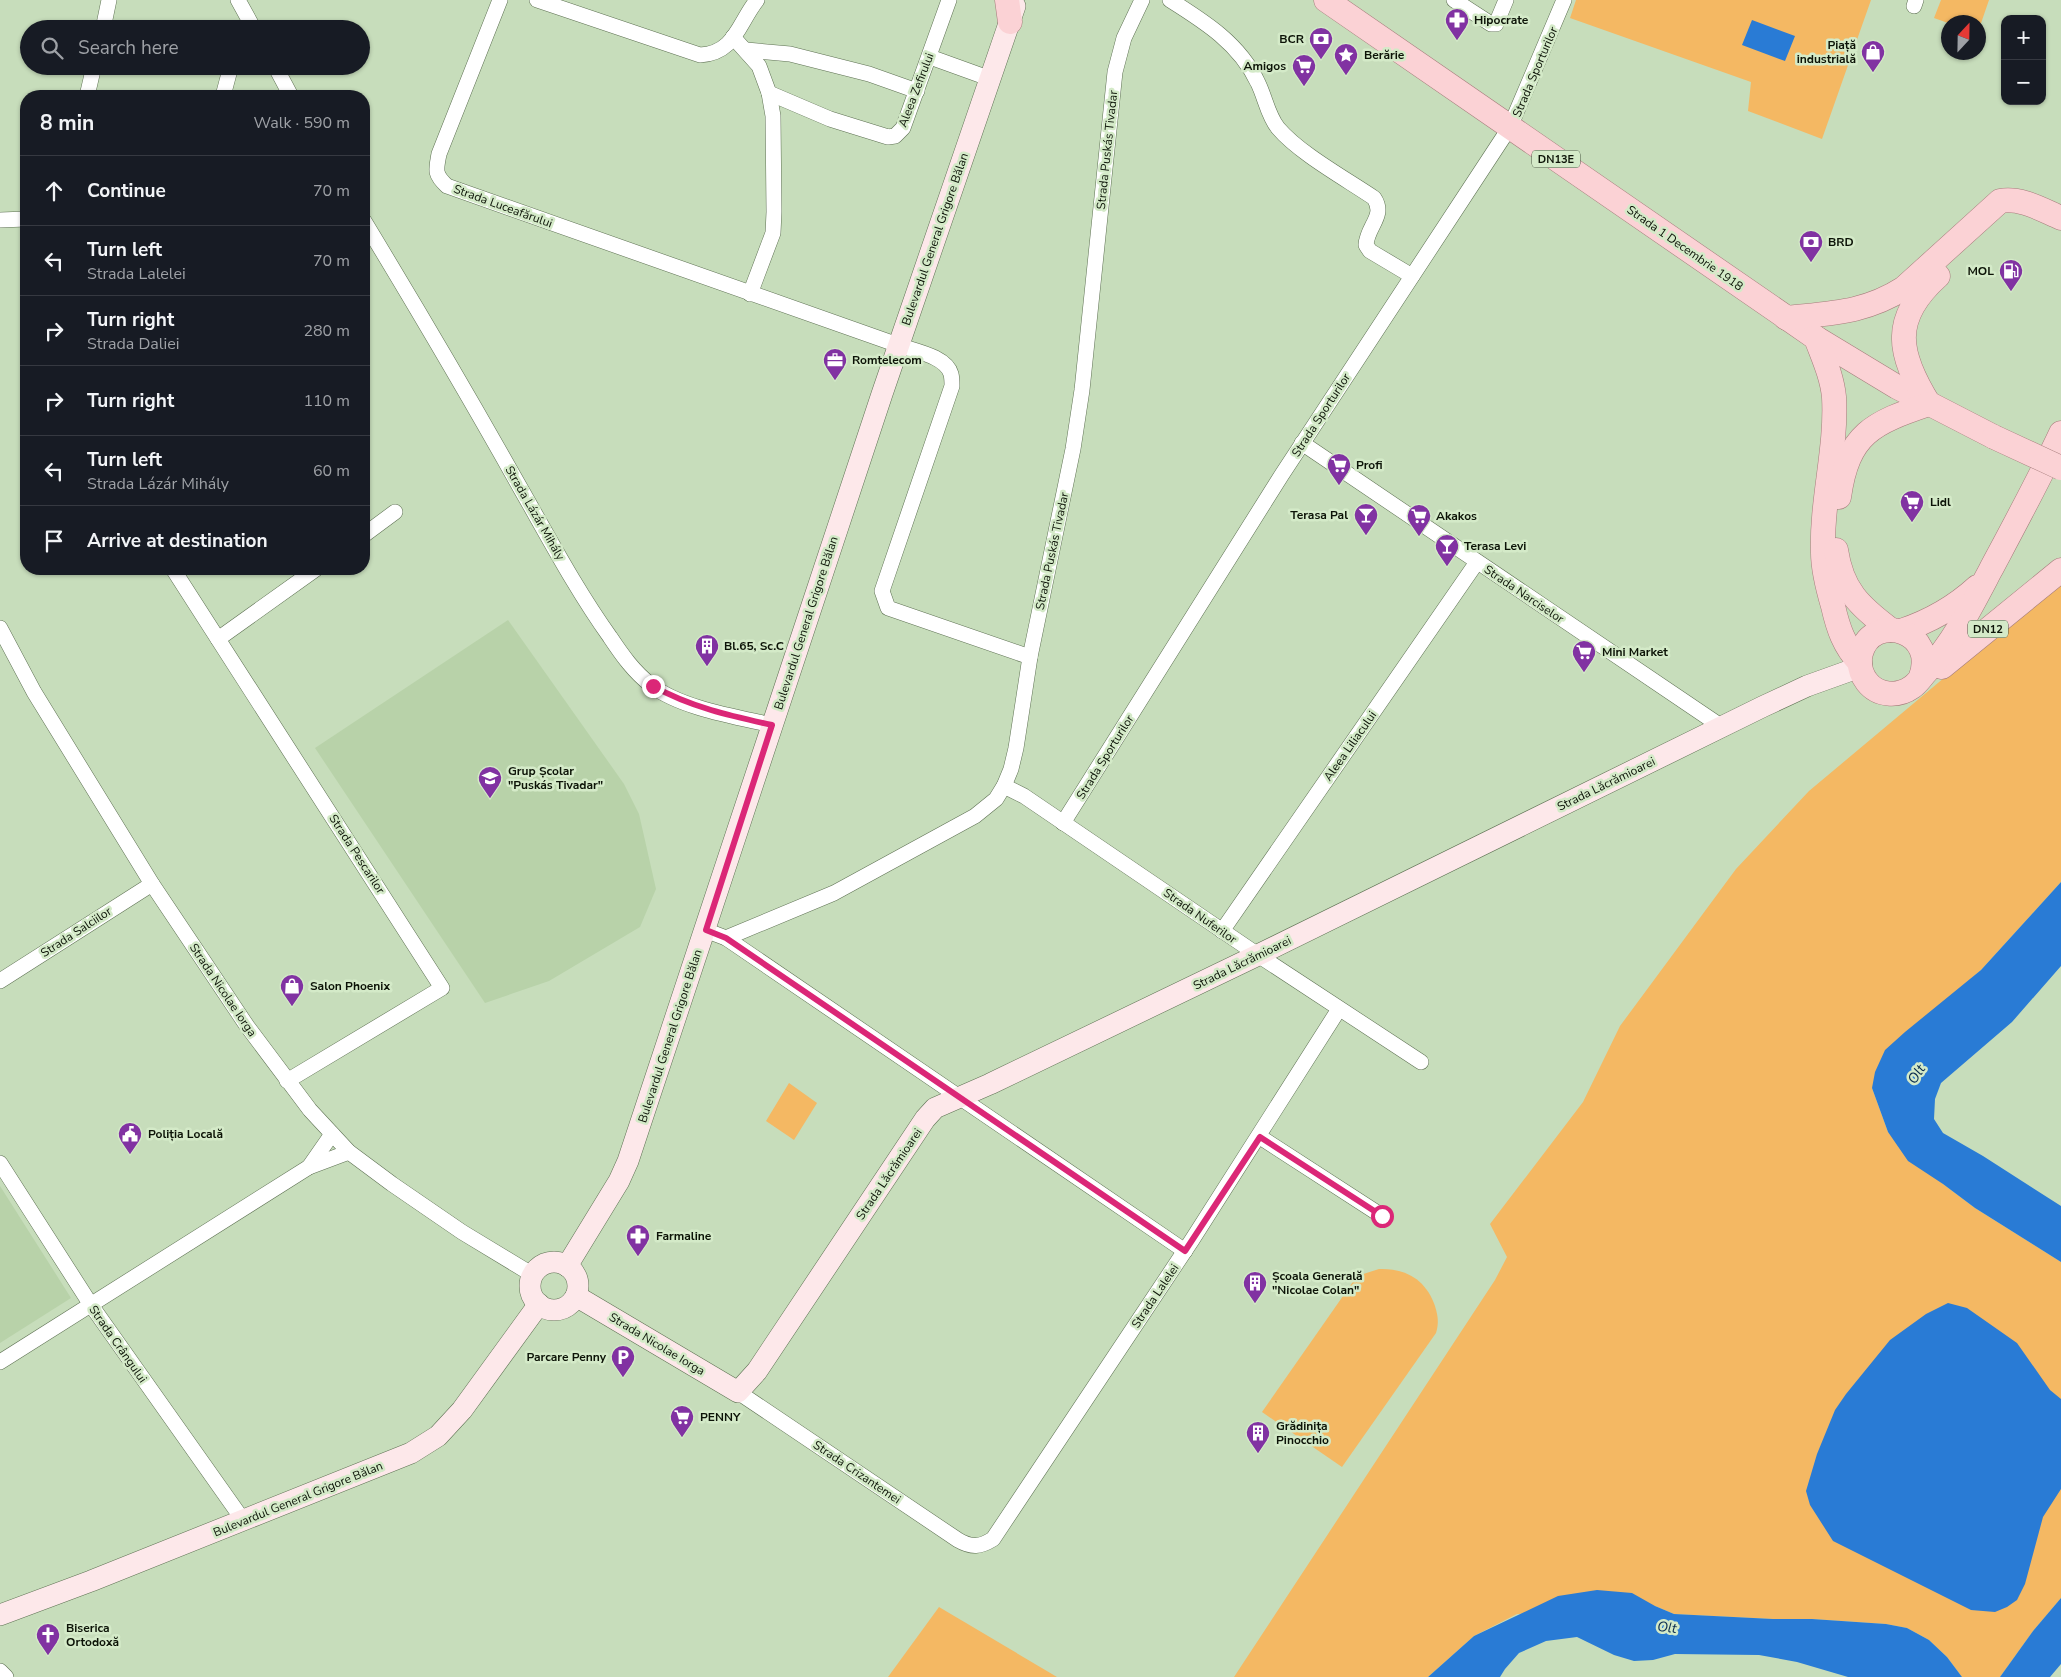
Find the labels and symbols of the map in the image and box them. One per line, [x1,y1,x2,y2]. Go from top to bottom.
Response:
pharmacy icon: Hipocrate [1444,7,1470,41]
place label: Hipocrate [1474,12,1529,28]
north arrow [1941,15,1986,60]
street label: Strada Sporturilor [1509,24,1562,120]
bank icon: BCR [1308,26,1334,60]
place label: BCR [1279,31,1305,47]
place label: Piață industrială [1797,37,1856,67]
shop icon: Piață industrială [1860,39,1886,73]
place icon: Berărie [1333,42,1359,76]
place label: Berărie [1364,47,1405,63]
street label: Aleea Zefirului [894,50,938,130]
supermarket icon: Amigos [1291,53,1317,87]
place label: Amigos [1243,58,1286,74]
street label: Strada Puskás Tivadar [1093,89,1121,210]
road number: DN13E [1532,150,1580,168]
street label: Bulevardul General Grigore Bălan [898,151,972,327]
street label: Strada Luceafărului [451,181,555,231]
street label: Strada 1 Decembrie 1918 [1624,202,1746,294]
bank icon: BRD [1798,229,1824,263]
place label: BRD [1828,234,1854,250]
fuel station icon: MOL [1998,258,2024,292]
place label: MOL [1967,263,1994,279]
office icon: Romtelecom [822,347,848,381]
place label: Romtelecom [852,352,922,368]
street label: Strada Sporturilor [1288,369,1354,460]
supermarket icon: Profi [1326,452,1352,486]
place label: Profi [1356,457,1383,473]
street label: Strada Lázár Mihály [501,463,569,564]
supermarket icon: Lidl [1899,489,1925,523]
street label: Strada Puskás Tivadar [1032,490,1072,611]
place label: Lidl [1930,494,1951,510]
bar icon: Terasa Pal [1353,502,1379,536]
supermarket icon: Akakos [1406,503,1432,537]
place label: Terasa Pal [1290,507,1348,523]
place label: Akakos [1436,508,1477,524]
bar icon: Terasa Levi [1434,533,1460,567]
street label: Bulevardul General Grigore Bălan [770,534,842,712]
place label: Terasa Levi [1464,538,1526,554]
street label: Strada Narciselor [1481,561,1568,627]
road number: DN12 [1968,620,2008,638]
building icon: Bl.65, Sc.C [694,633,720,667]
place label: Bl.65, Sc.C [724,638,784,654]
supermarket icon: Mini Market [1571,639,1597,673]
place label: Mini Market [1602,644,1668,660]
route end [642,675,665,698]
street label: Aleea Liliacului [1320,708,1380,784]
street label: Strada Sporturilor [1073,711,1138,802]
street label: Strada Lăcrămioarei [1554,753,1658,815]
place label: Grup Școlar "Puskás Tivadar" [508,763,603,793]
school or university icon: Grup Școlar "Puskás Tivadar" [477,765,503,799]
street label: Strada Pescarilor [325,811,389,897]
street label: Strada Nuferilor [1160,885,1240,948]
street label: Strada Salciilor [37,903,115,961]
street label: Strada Lăcrămioarei [1190,932,1294,994]
street label: Strada Nicolae Iorga [186,940,260,1040]
street label: Bulevardul General Grigore Bălan [634,947,706,1125]
shop icon: Salon Phoenix [279,973,305,1007]
place label: Salon Phoenix [310,978,390,994]
water label: Olt [1903,1060,1930,1088]
public building icon: Poliția Locală [117,1121,143,1155]
street label: Strada Lăcrămioarei [852,1125,926,1223]
place label: Poliția Locală [148,1126,223,1142]
route start [1371,1205,1394,1228]
pharmacy icon: Farmaline [625,1223,651,1257]
place label: Farmaline [656,1228,712,1244]
street label: Strada Lalelei [1128,1261,1182,1331]
place label: Școala Generală "Nicolae Colan" [1272,1268,1363,1298]
building icon: Școala Generală "Nicolae Colan" [1242,1270,1268,1304]
street label: Strada Crângului [85,1302,151,1386]
street label: Strada Nicolae Iorga [606,1309,708,1379]
parking icon: Parcare Penny [610,1344,636,1378]
place label: Parcare Penny [526,1349,607,1365]
supermarket icon: PENNY [669,1404,695,1438]
place label: PENNY [700,1409,741,1425]
place label: Grădinița Pinocchio [1276,1418,1329,1448]
building icon: Grădinița Pinocchio [1245,1420,1271,1454]
street label: Strada Crizantemei [810,1437,904,1507]
street label: Bulevardul General Grigore Bălan [211,1458,385,1540]
water label: Olt [1656,1617,1679,1638]
place label: Biserica Ortodoxă [66,1620,119,1650]
church icon: Biserica Ortodoxă [35,1622,61,1656]

